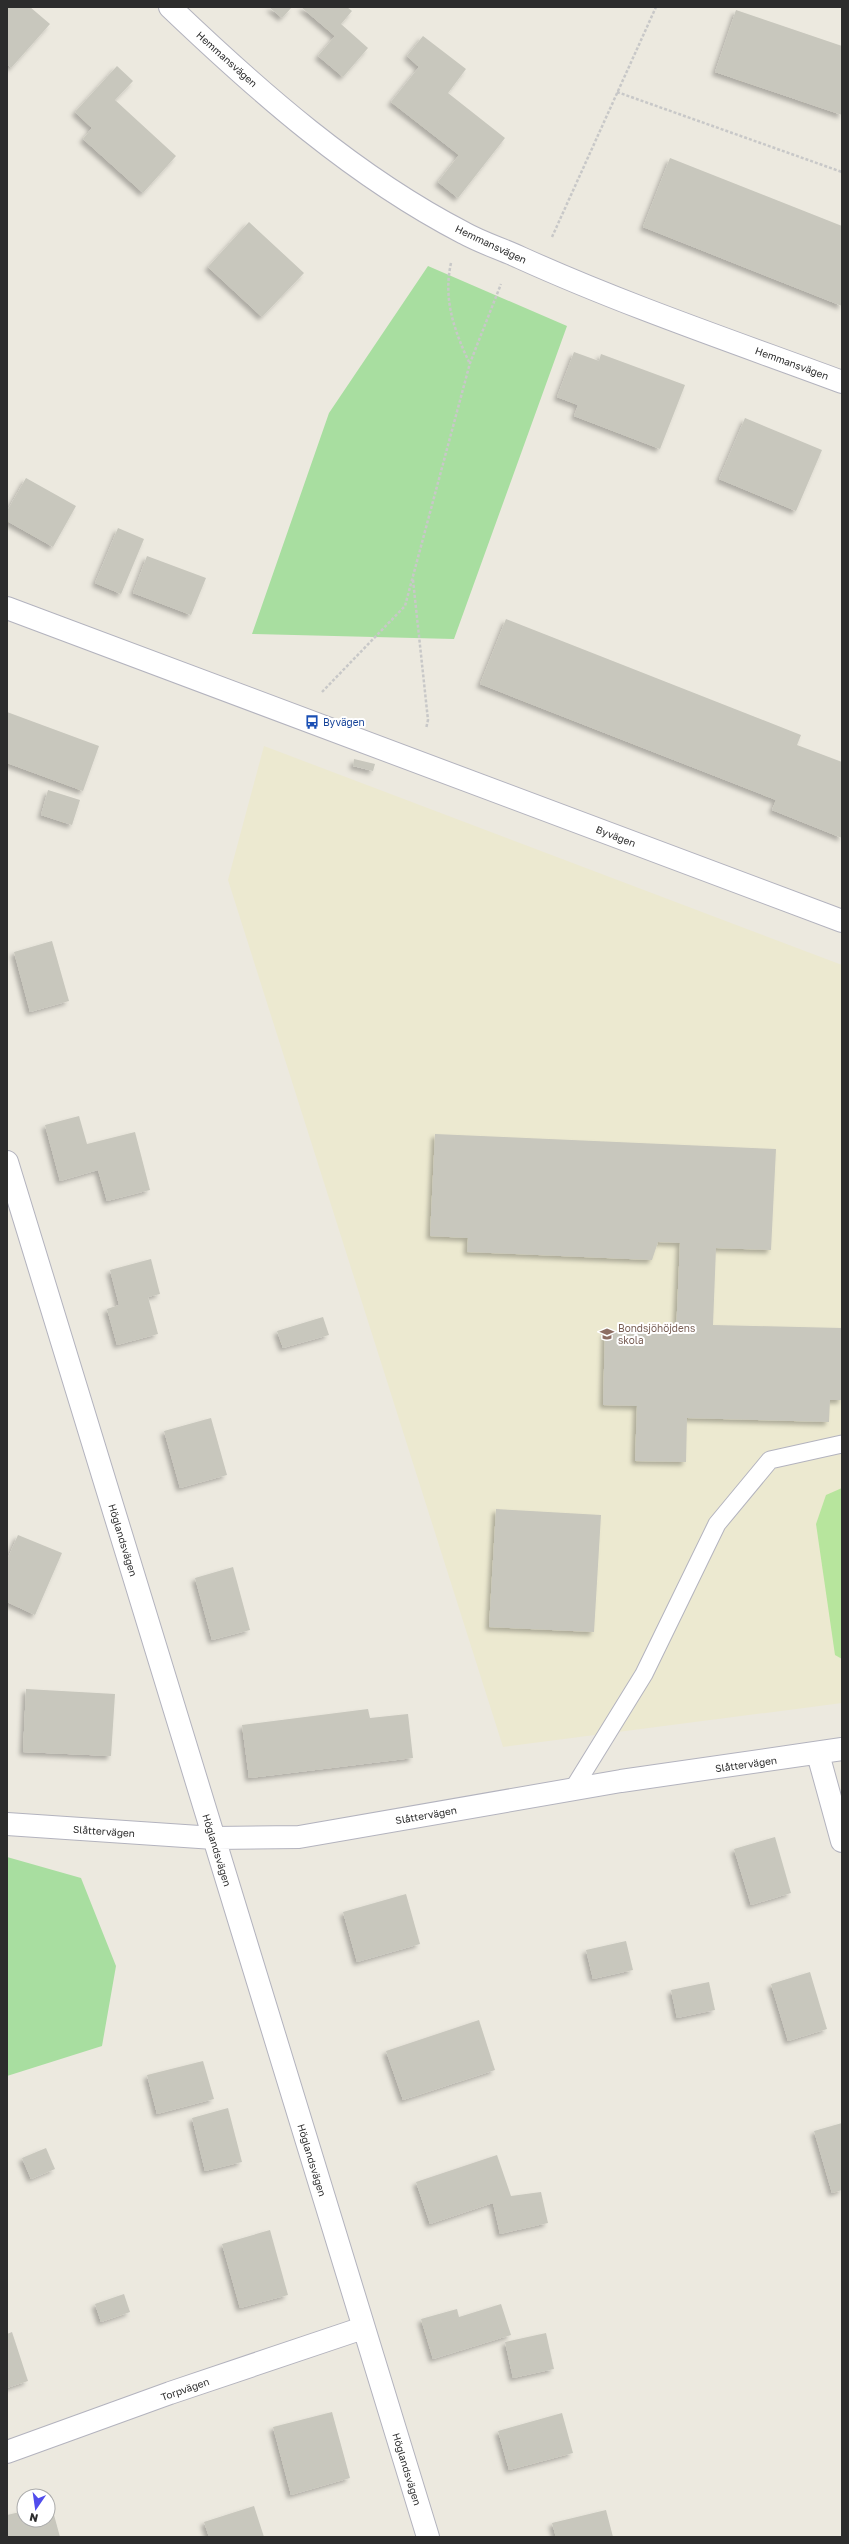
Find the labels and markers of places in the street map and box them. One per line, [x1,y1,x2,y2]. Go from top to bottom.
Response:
bus stop icon: Byvägen [304,714,320,730]
place label: Byvägen [323,716,365,728]
place label: Bondsjöhöjdens skola [618,1322,695,1346]
school or university icon: Bondsjöhöjdens skola [599,1326,615,1342]

